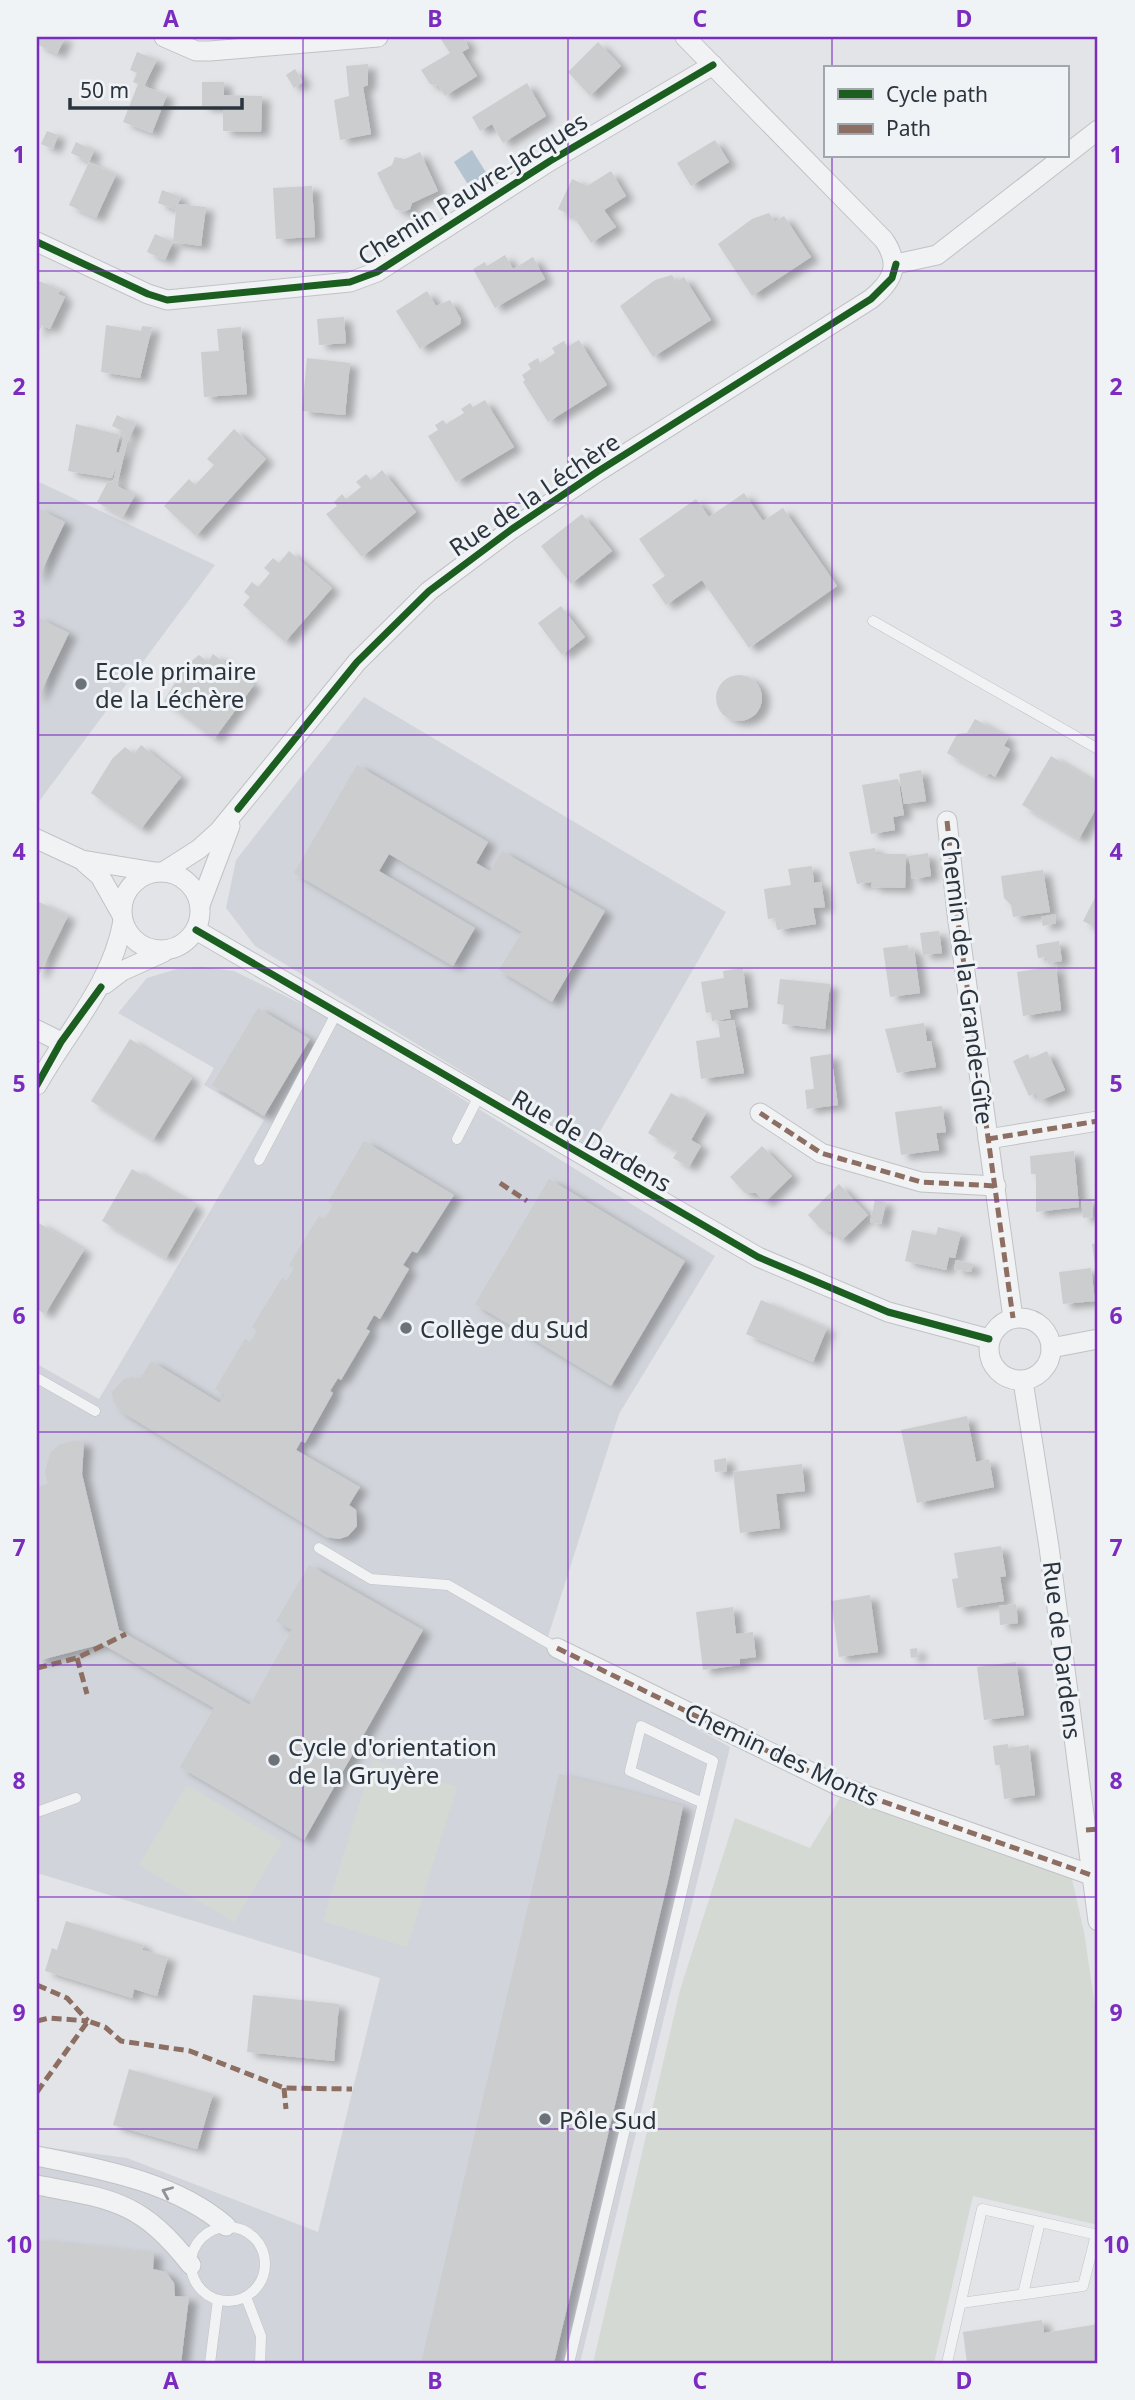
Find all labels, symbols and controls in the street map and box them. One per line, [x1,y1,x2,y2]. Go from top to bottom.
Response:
text: A [163,2,179,34]
text: B [427,2,443,34]
text: C [693,2,708,34]
text: D [956,2,972,34]
scale bar [70,66,242,110]
legend [824,66,1068,158]
text: 50 m [80,76,129,104]
text: Cycle path [886,80,988,108]
street label: Chemin Pauvre-Jacques [351,104,593,272]
text: Path [886,114,931,142]
text: 1 [12,138,26,170]
text: 1 [1109,138,1123,170]
text: 2 [12,370,26,402]
text: 2 [1109,370,1123,402]
street label: Rue de la Léchère [442,425,626,563]
text: 3 [12,602,26,634]
text: 3 [1109,602,1123,634]
place label: Ecole primaire de la Léchère [95,654,256,715]
marker: Ecole primaire de la Léchère [73,676,89,692]
street label: Chemin de la Grande-Gîte [934,834,1002,1126]
text: 4 [12,835,26,867]
text: 4 [1109,835,1123,867]
text: 5 [12,1067,26,1099]
text: 5 [1109,1067,1123,1099]
street label: Rue de Dardens [506,1081,678,1199]
text: 6 [12,1299,26,1331]
text: 6 [1109,1299,1123,1331]
place label: Collège du Sud [420,1312,589,1345]
marker: Collège du Sud [398,1320,414,1336]
text: 7 [12,1531,26,1563]
text: 7 [1109,1531,1123,1563]
street label: Rue de Dardens [1036,1559,1090,1741]
street label: Chemin des Monts [680,1695,884,1813]
place label: Cycle d'orientation de la Gruyère [288,1730,497,1791]
marker: Cycle d'orientation de la Gruyère [266,1752,282,1768]
text: 8 [12,1764,26,1796]
text: 8 [1109,1764,1123,1796]
text: 9 [12,1996,26,2028]
text: 9 [1109,1996,1123,2028]
place label: Pôle Sud [559,2103,657,2136]
marker: Pôle Sud [537,2111,553,2127]
one-way arrow [162,2186,175,2200]
text: 10 [6,2228,32,2260]
text: 10 [1103,2228,1129,2260]
text: A [163,2364,179,2396]
text: B [427,2364,443,2396]
text: C [693,2364,708,2396]
text: D [956,2364,972,2396]

